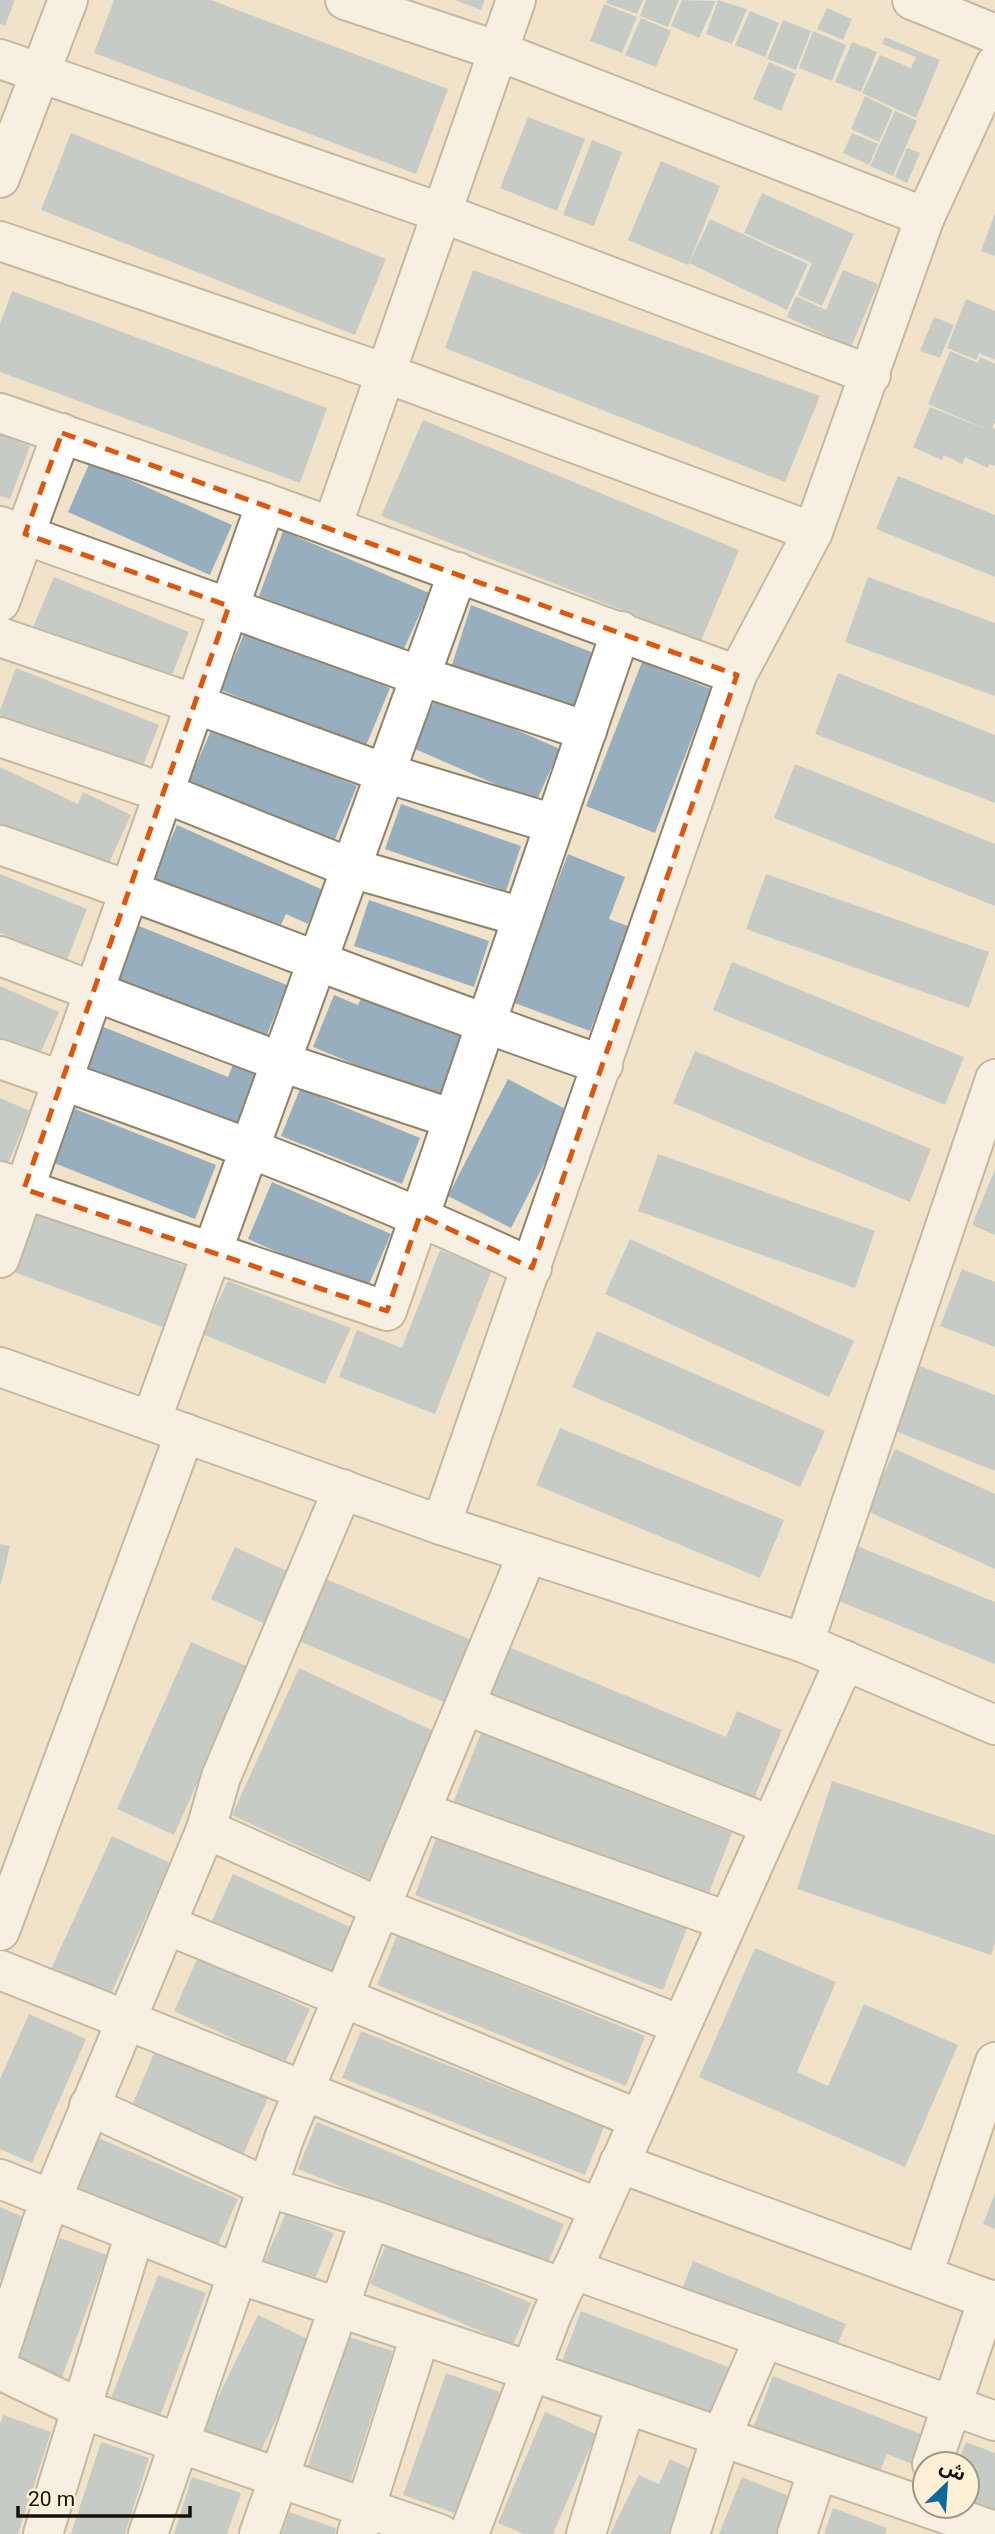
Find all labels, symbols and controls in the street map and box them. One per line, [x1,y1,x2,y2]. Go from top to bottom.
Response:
north arrow [911,2450,981,2520]
text: ش [936,2454,970,2486]
scale bar [18,2474,189,2518]
text: 20 m [28,2487,75,2511]

